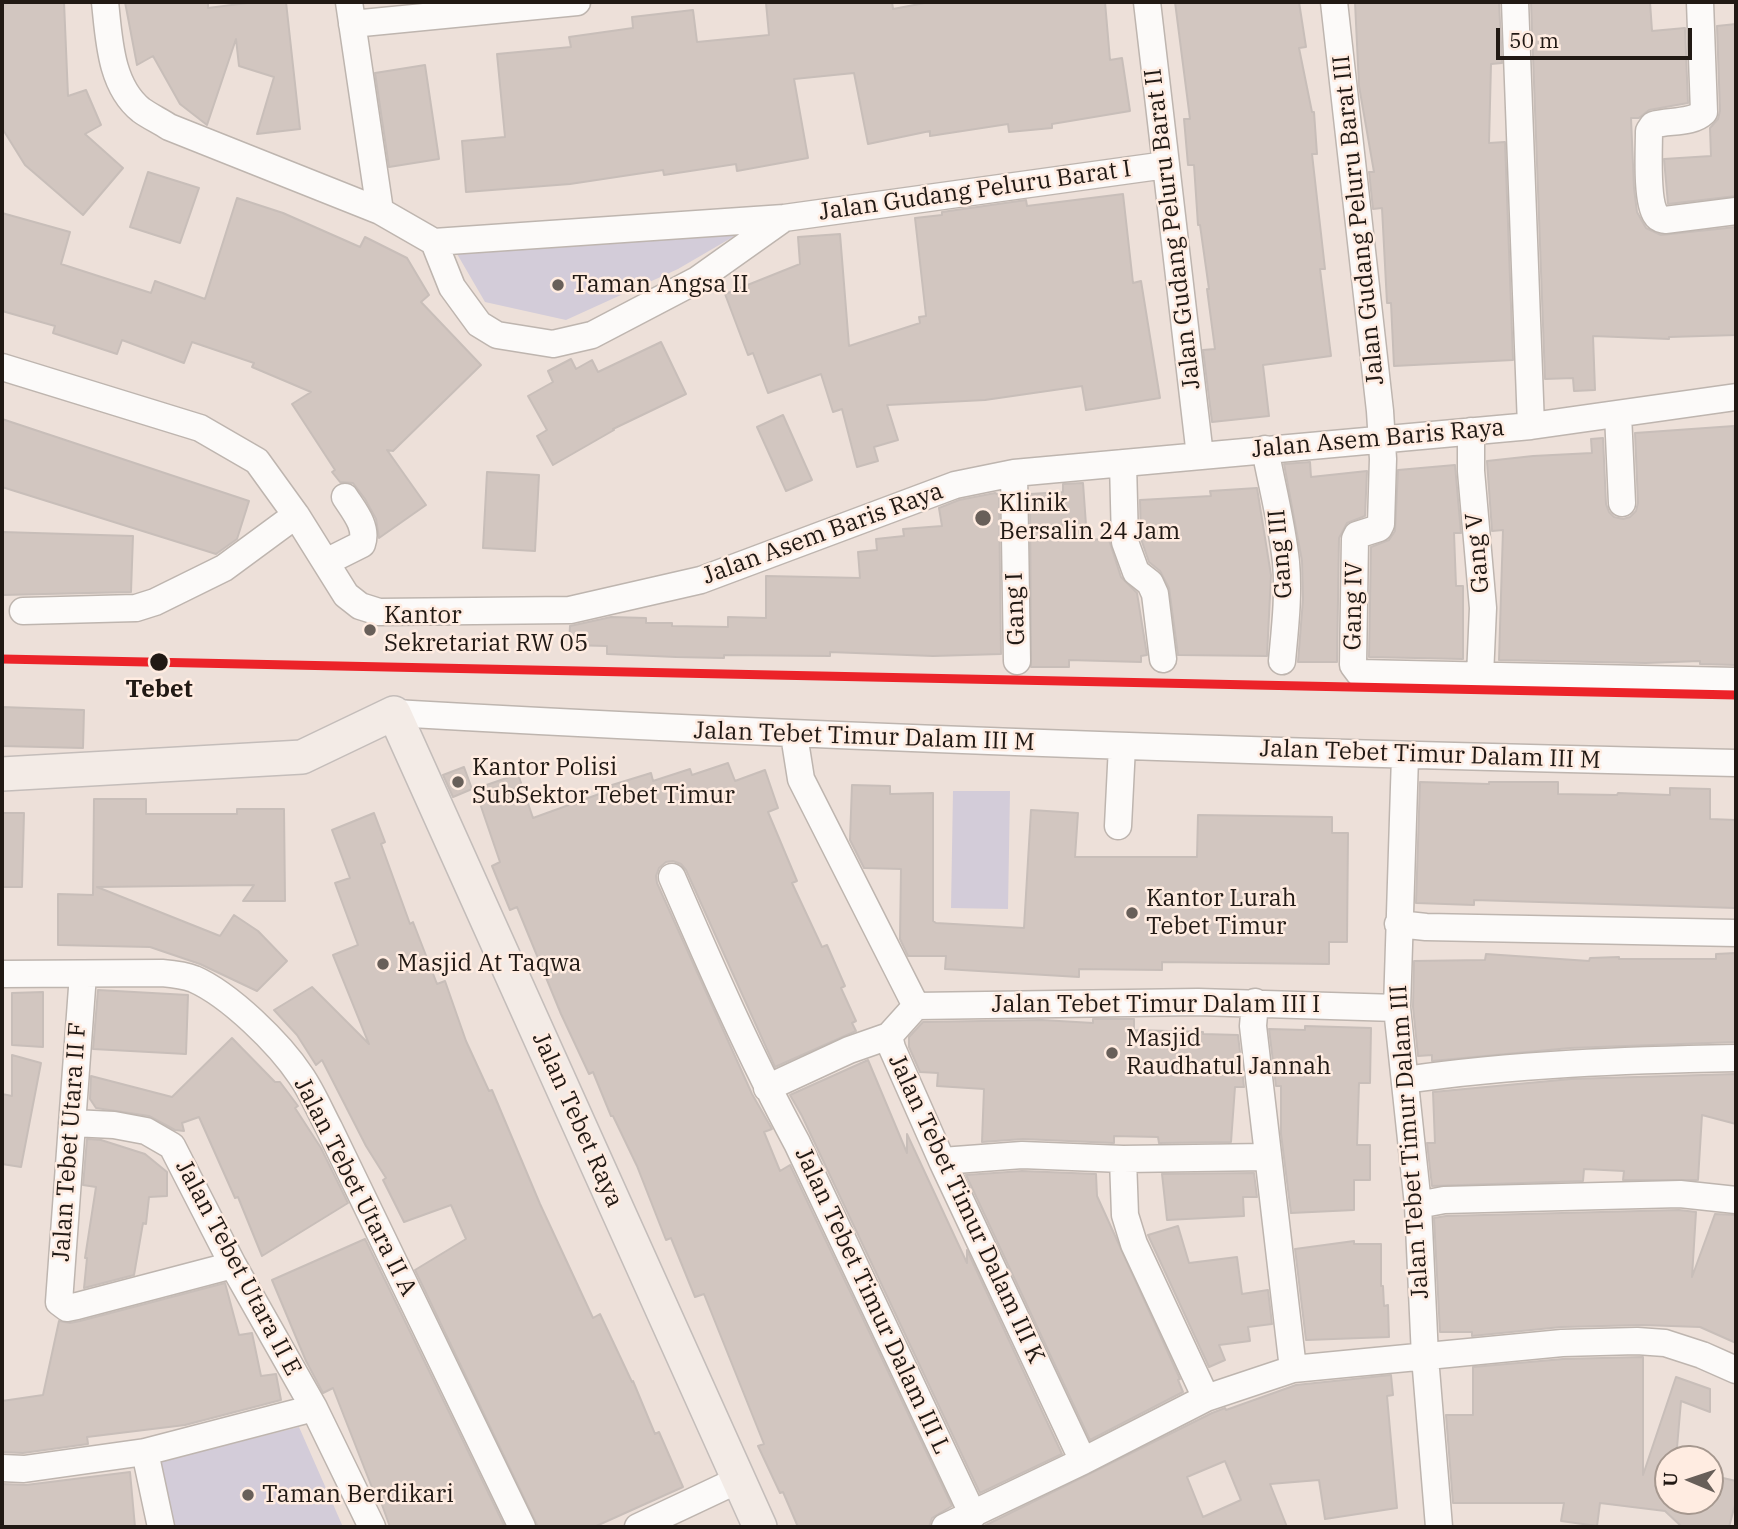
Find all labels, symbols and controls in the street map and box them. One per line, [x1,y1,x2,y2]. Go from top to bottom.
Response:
scale bar [1500,14,1696,58]
text: 50 m [1509,26,1559,54]
street label: Jalan Gudang Peluru Barat III [1327,54,1391,386]
street label: Jalan Gudang Peluru Barat II [1139,67,1207,391]
street label: Jalan Gudang Peluru Barat I [817,155,1133,227]
place label: Taman Angsa II [572,271,749,299]
marker: Taman Angsa II [550,277,566,293]
street label: Jalan Asem Baris Raya [1250,414,1506,464]
street label: Jalan Asem Baris Raya [699,477,947,591]
place label: Klinik Bersalin 24 Jam [999,490,1180,546]
marker: Klinik Bersalin 24 Jam [973,508,993,528]
street label: Gang III [1263,508,1299,600]
street label: Gang V [1460,512,1496,594]
street label: Gang IV [1339,561,1369,651]
street label: Gang I [1000,572,1032,646]
place label: Kantor Sekretariat RW 05 [384,602,588,658]
marker: Kantor Sekretariat RW 05 [362,622,378,638]
marker: Tebet [148,651,170,673]
place label: Tebet [125,676,193,704]
street label: Jalan Tebet Timur Dalam III M [693,717,1035,757]
street label: Jalan Tebet Timur Dalam III M [1259,735,1601,775]
place label: Kantor Polisi SubSektor Tebet Timur [472,754,735,810]
marker: Kantor Polisi SubSektor Tebet Timur [450,774,466,790]
place label: Kantor Lurah Tebet Timur [1146,885,1297,941]
marker: Kantor Lurah Tebet Timur [1124,905,1140,921]
place label: Masjid At Taqwa [397,950,582,978]
marker: Masjid At Taqwa [375,956,391,972]
street label: Jalan Tebet Timur Dalam III [1385,984,1435,1300]
street label: Jalan Tebet Timur Dalam III I [992,991,1320,1019]
street label: Jalan Tebet Utara II F [47,1021,93,1263]
place label: Masjid Raudhatul Jannah [1126,1025,1331,1081]
street label: Jalan Tebet Raya [525,1028,629,1212]
marker: Masjid Raudhatul Jannah [1104,1045,1120,1061]
street label: Jalan Tebet Timur Dalam III K [882,1050,1050,1368]
street label: Jalan Tebet Utara II A [287,1073,423,1301]
street label: Jalan Tebet Timur Dalam III L [788,1143,956,1459]
street label: Jalan Tebet Utara II E [169,1155,307,1381]
north arrow [1654,1445,1724,1515]
text: U [1658,1472,1682,1487]
place label: Taman Berdikari [262,1481,454,1509]
marker: Taman Berdikari [240,1487,256,1503]

